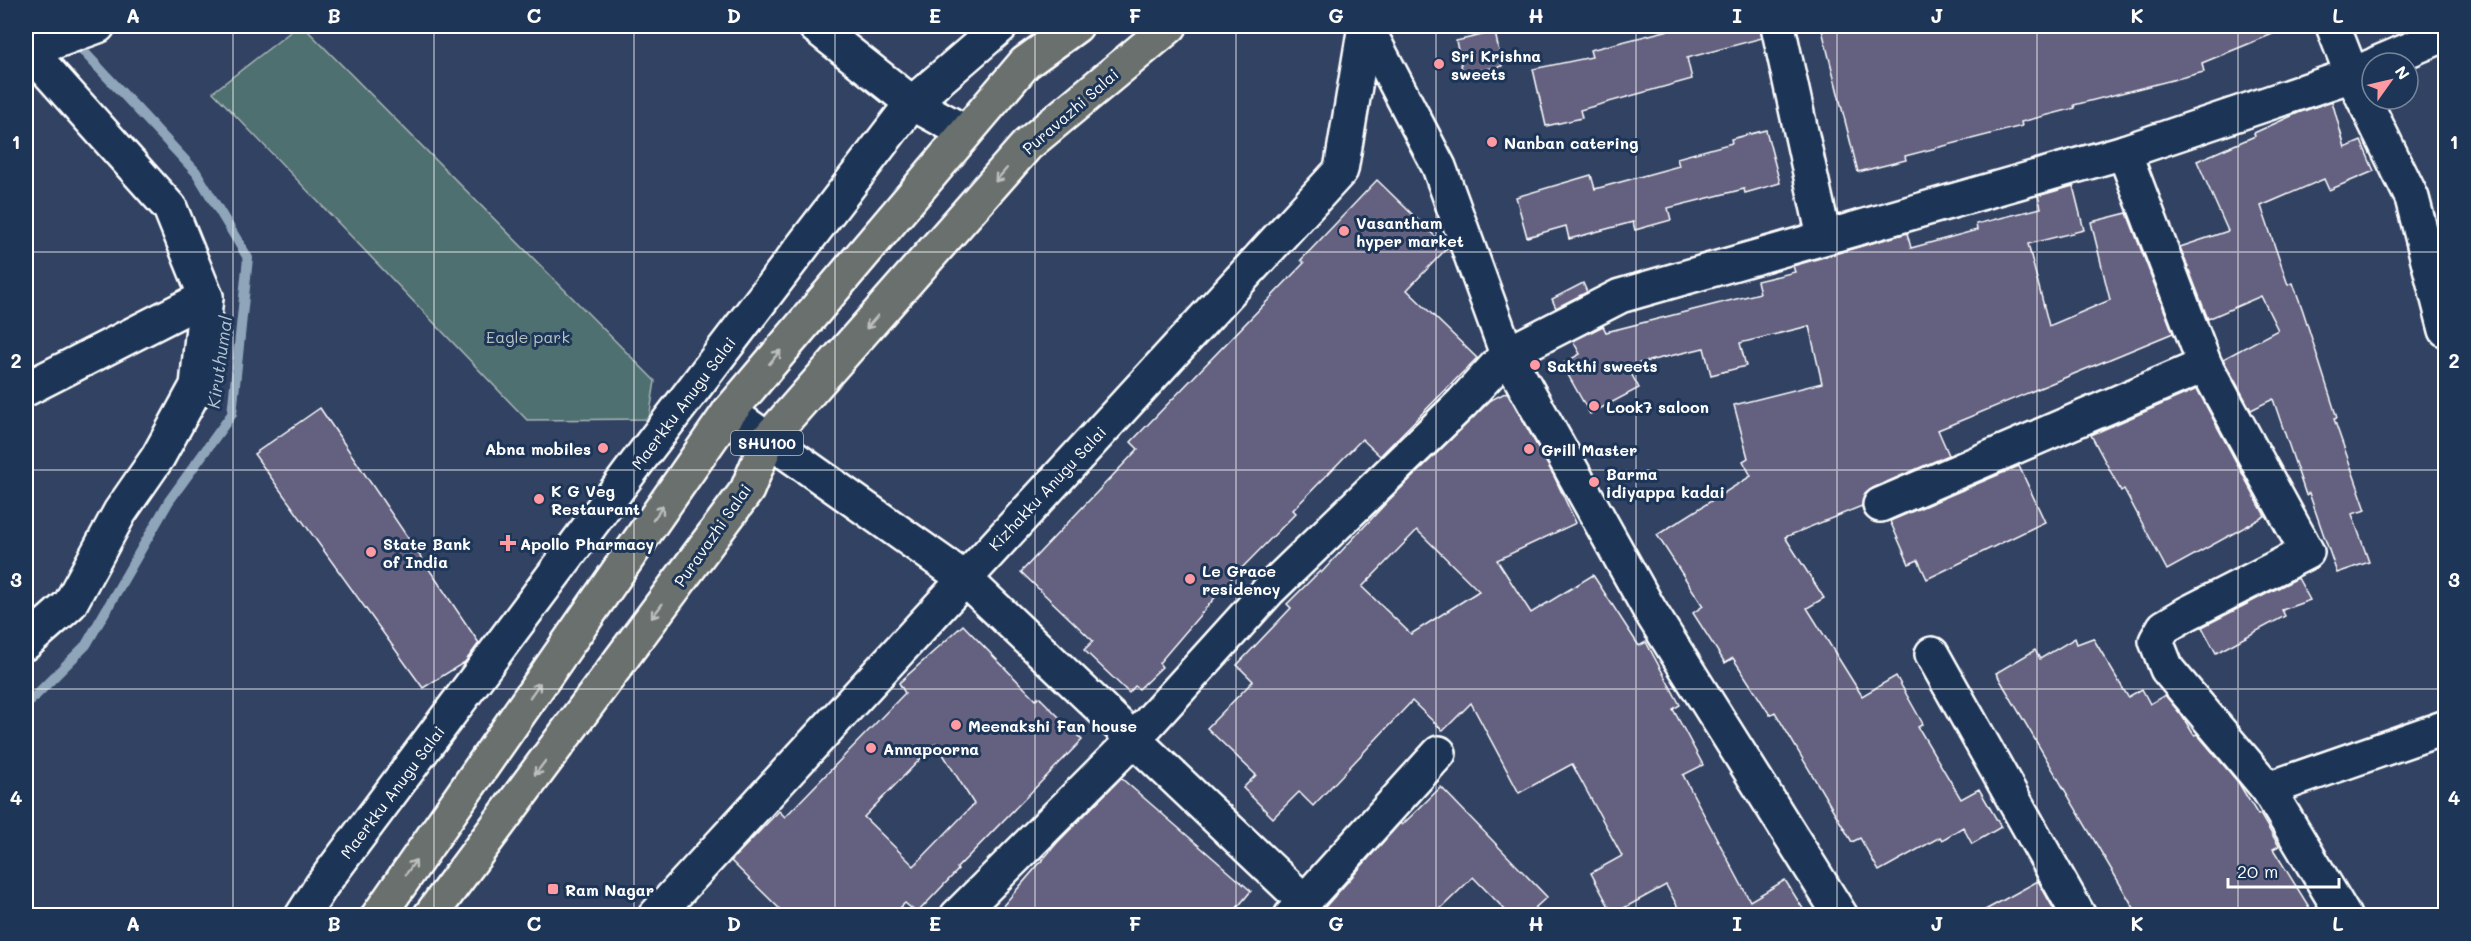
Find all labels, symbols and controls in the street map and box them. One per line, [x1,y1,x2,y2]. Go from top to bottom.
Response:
text: A [126,2,140,28]
text: B [327,2,341,28]
text: C [527,2,542,28]
text: D [727,2,741,28]
text: E [929,2,941,28]
text: F [1129,2,1142,28]
text: G [1328,2,1344,28]
text: H [1528,2,1544,28]
text: I [1732,2,1742,28]
text: J [1930,2,1944,28]
text: K [2130,2,2144,28]
text: L [2332,2,2344,28]
place label: Sri Krishna sweets [1451,45,1541,84]
north arrow [2360,51,2420,111]
marker: Sri Krishna sweets [1432,57,1446,71]
text: N [2391,61,2415,83]
street label: Puravazhi Salai [1018,63,1122,159]
text: 1 [12,128,20,154]
text: 1 [2450,128,2458,154]
place label: Nanban catering [1504,132,1639,153]
marker: Nanban catering [1485,135,1499,149]
one-way arrow [994,168,1008,183]
place label: Vasantham hyper market [1356,212,1464,251]
marker: Vasantham hyper market [1337,224,1351,238]
water label: Kiruthumal [201,314,237,410]
one-way arrow [865,314,879,329]
park label: Eagle park [486,326,570,347]
street label: Maerkku Anugu Salai [626,332,740,474]
text: 2 [10,347,22,373]
text: 2 [2448,347,2460,373]
one-way arrow [769,349,782,365]
place label: Sakthi sweets [1547,355,1658,376]
marker: Sakthi sweets [1528,358,1542,372]
place label: Look7 saloon [1606,396,1709,417]
marker: Look7 saloon [1587,399,1601,413]
street label: Kizhakku Anugu Salai [984,421,1110,555]
road number: SHU100 [731,431,803,455]
place label: Abna mobiles [485,438,591,459]
place label: Grill Master [1541,439,1637,460]
marker: Abna mobiles [596,441,610,455]
marker: Grill Master [1522,442,1536,456]
place label: Barma idiyappa kadai [1606,463,1725,502]
marker: Barma idiyappa kadai [1587,475,1601,489]
place label: K G Veg Restaurant [551,480,640,519]
street label: Puravazhi Salai [669,480,755,590]
marker: K G Veg Restaurant [532,492,546,506]
one-way arrow [652,505,664,522]
place label: State Bank of India [383,533,471,572]
place label: Apollo Pharmacy [520,533,655,554]
marker: Apollo Pharmacy [501,536,515,550]
marker: State Bank of India [364,545,378,559]
place label: Le Grace residency [1202,560,1281,599]
text: 3 [10,566,22,592]
text: 3 [2448,566,2460,592]
marker: Le Grace residency [1183,572,1197,586]
one-way arrow [650,603,663,619]
one-way arrow [529,682,541,699]
place label: Meenakshi Fan house [968,715,1137,736]
marker: Meenakshi Fan house [949,718,963,732]
street label: Maerkku Anugu Salai [335,721,449,863]
place label: Annapoorna [883,738,979,759]
marker: Annapoorna [864,741,878,755]
one-way arrow [534,759,546,775]
text: 4 [10,784,23,810]
text: 4 [2448,784,2461,810]
scale bar [2228,851,2339,889]
text: 20 m [2237,859,2278,883]
one-way arrow [405,860,417,876]
place label: Ram Nagar [565,879,654,900]
marker: Ram Nagar [546,882,560,896]
text: A [126,910,140,936]
text: B [327,910,341,936]
text: C [527,910,542,936]
text: D [727,910,741,936]
text: E [929,910,941,936]
text: F [1129,910,1142,936]
text: G [1328,910,1344,936]
text: H [1528,910,1544,936]
text: I [1732,910,1742,936]
text: J [1930,910,1944,936]
text: K [2130,910,2144,936]
text: L [2332,910,2344,936]

